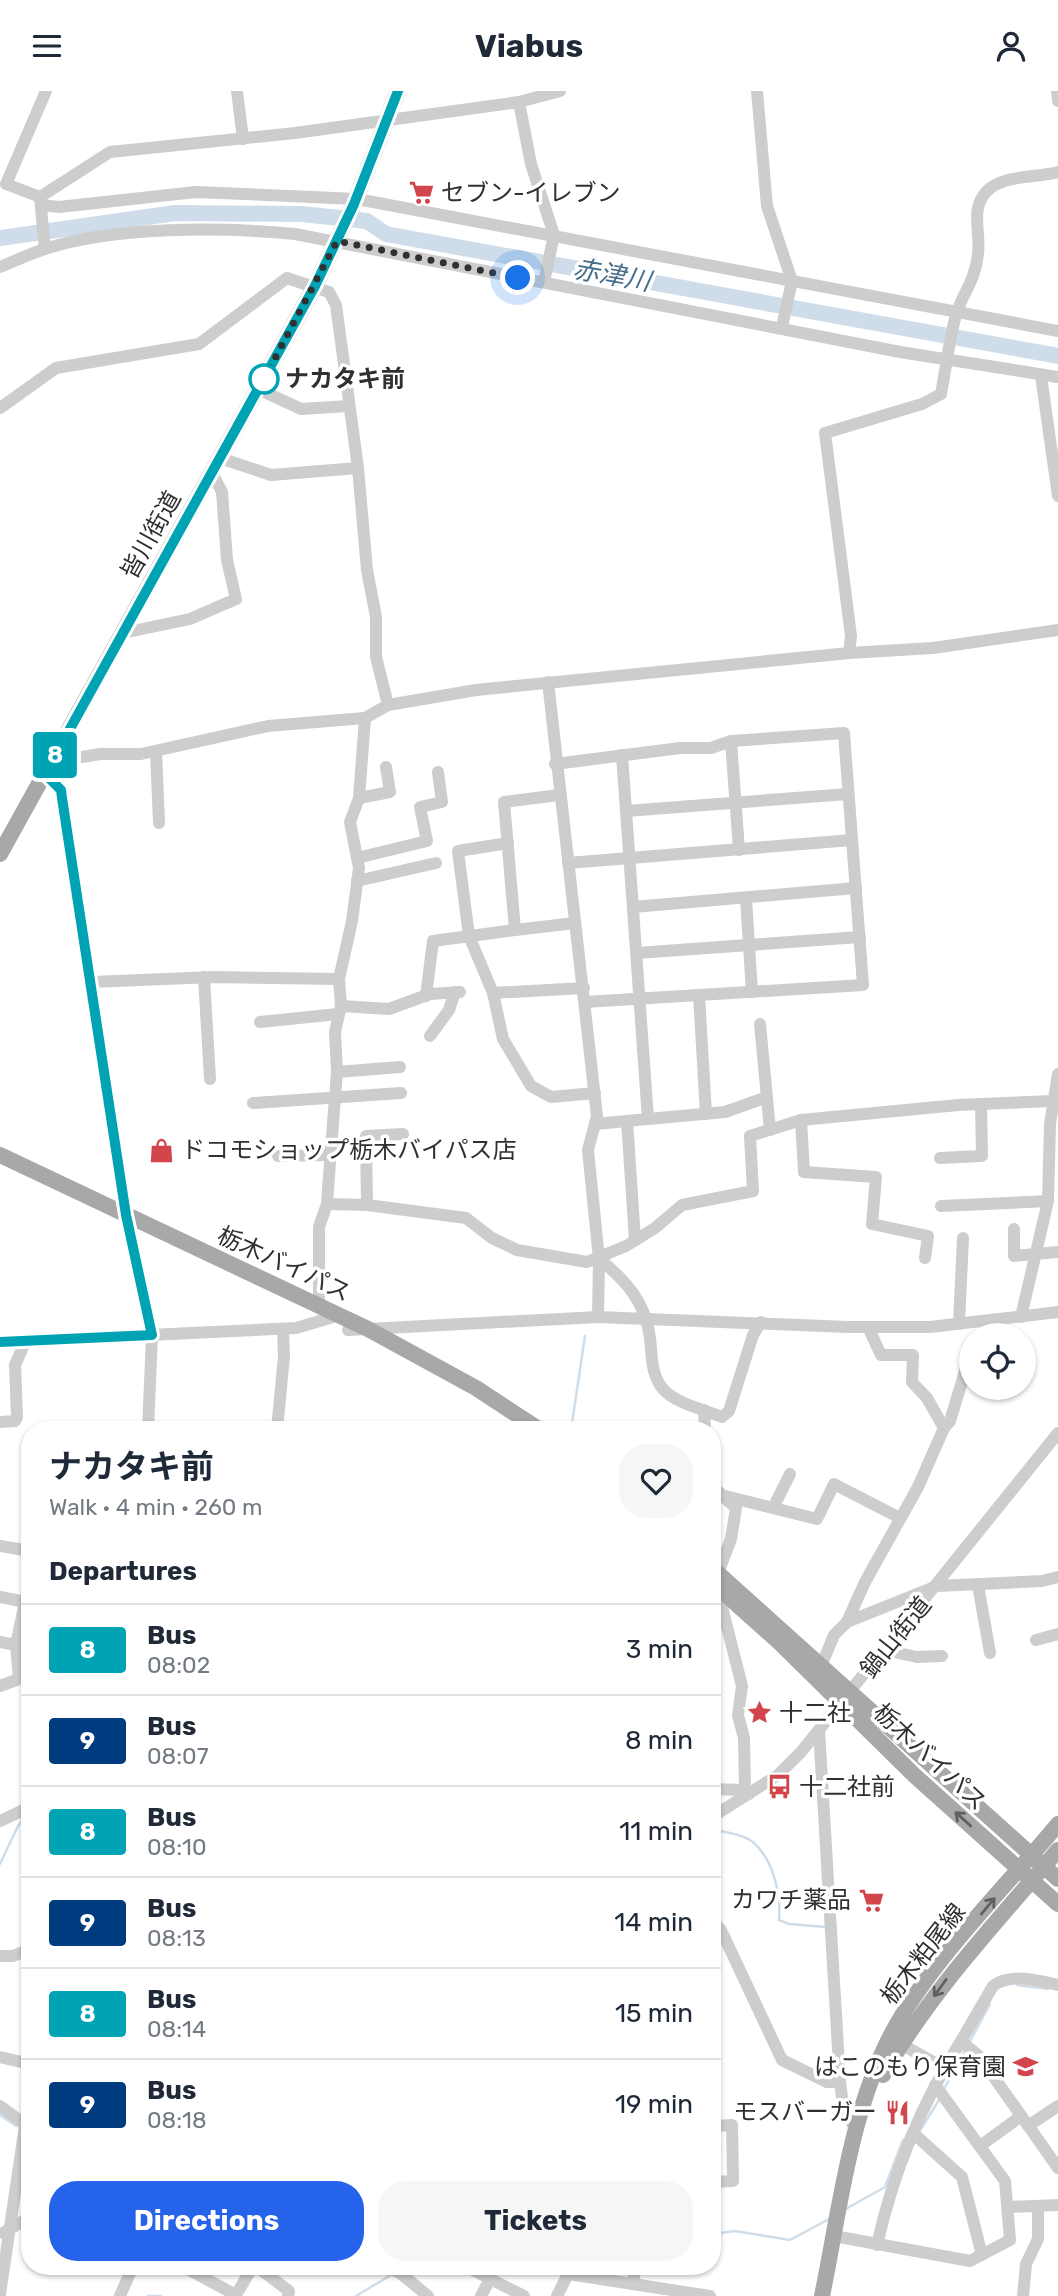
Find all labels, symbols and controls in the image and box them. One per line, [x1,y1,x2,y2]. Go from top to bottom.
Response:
icon: menu [28,27,66,65]
text: Viabus [475,27,583,65]
icon: person [992,27,1030,65]
supermarket icon: セブン-イレブン [407,179,435,207]
place label: セブン-イレブン [441,179,621,207]
water label: 赤津川 [571,253,656,298]
your location [500,260,535,295]
marker: ナカタキ前 [249,364,279,394]
place label: ナカタキ前 [285,365,405,393]
street label: 皆川街道 [115,486,187,584]
line badge: 8 [32,732,78,778]
text: 8 [47,741,63,769]
shop icon: ドコモショップ栃木バイパス店 [147,1136,175,1164]
place label: ドコモショップ栃木バイパス店 [181,1136,517,1164]
street label: 栃木バイパス [213,1221,355,1307]
map controls [959,1323,1036,1400]
button: locate [959,1323,1036,1400]
button: heart [619,1444,693,1518]
text: ナカタキ前 [49,1447,214,1486]
text: Walk · 4 min · 260 m [49,1493,263,1521]
text: Departures [49,1556,197,1587]
street label: 鍋山街道 [855,1591,937,1683]
text: Bus [147,1620,196,1651]
text: 3 min [626,1634,693,1665]
text: 8 [79,1636,96,1664]
text: 08:02 [147,1651,210,1679]
street label: 栃木バイパス [868,1698,992,1816]
place icon: 十二社 [745,1699,773,1727]
place label: 十二社 [779,1699,851,1727]
text: Bus [147,1711,196,1742]
text: 8 min [625,1725,693,1756]
text: 9 [80,1727,95,1755]
text: 08:07 [147,1742,209,1770]
bus stop icon: 十二社前 [765,1773,793,1801]
place label: 十二社前 [799,1773,895,1801]
text: Bus [147,1802,196,1833]
one-way arrow [954,1811,972,1827]
text: 11 min [619,1816,693,1847]
text: 8 [79,1818,96,1846]
text: 08:10 [147,1833,207,1861]
place label: カワチ薬品 [731,1886,851,1914]
supermarket icon: カワチ薬品 [857,1886,885,1914]
text: Bus [147,1893,196,1924]
street label: 栃木粕尾線 [875,1898,971,2010]
one-way arrow [981,1898,996,1916]
text: 14 min [614,1907,693,1938]
text: 9 [80,1909,95,1937]
text: 08:13 [147,1924,206,1952]
one-way arrow [933,1979,948,1998]
text: Bus [147,1984,196,2015]
text: 15 min [615,1998,693,2029]
text: 8 [79,2000,96,2028]
text: 08:14 [147,2015,206,2043]
place label: はこのもり保育園 [814,2053,1006,2081]
school or university icon: はこのもり保育園 [1012,2053,1040,2081]
text: Bus [147,2075,196,2106]
text: 19 min [615,2089,693,2120]
text: 9 [80,2091,95,2119]
place label: モスバーガー [733,2098,877,2126]
restaurant icon: モスバーガー [883,2098,911,2126]
text: 08:18 [147,2106,207,2134]
button: Directions [49,2181,364,2261]
button: Tickets [378,2181,693,2261]

